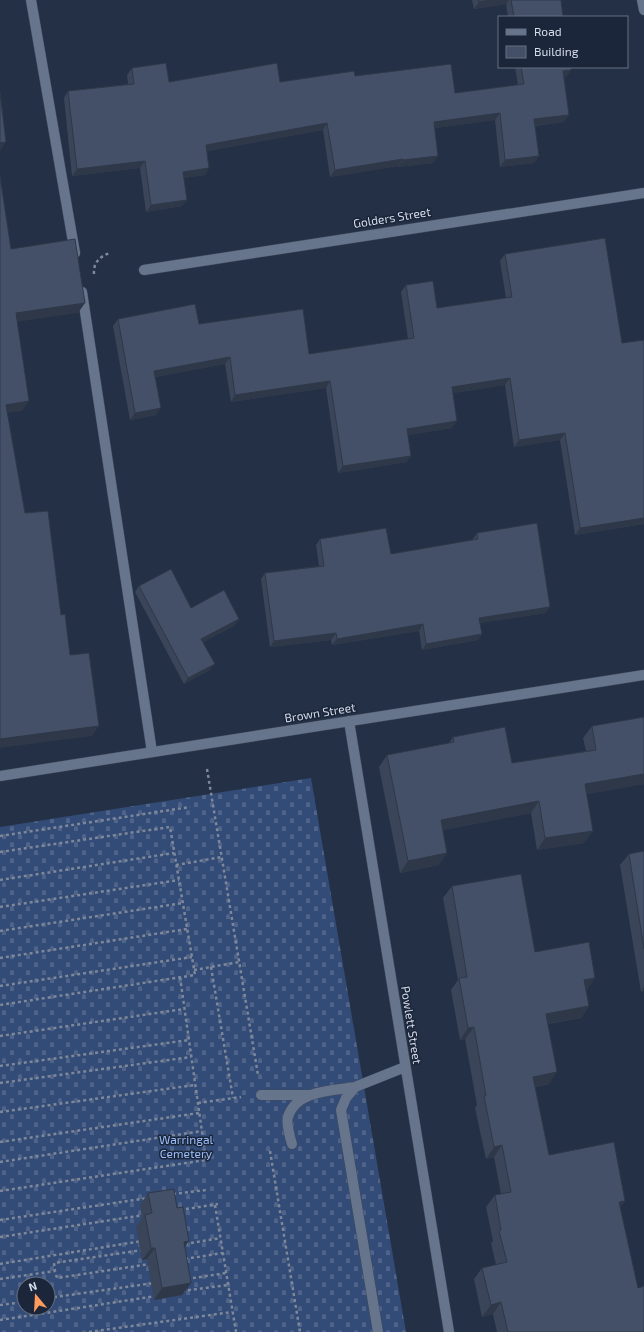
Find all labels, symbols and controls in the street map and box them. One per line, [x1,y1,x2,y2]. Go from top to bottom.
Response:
legend [498,16,628,68]
text: Road [534,24,562,38]
text: Building [534,44,579,58]
street label: Golders Street [352,204,432,230]
street label: Brown Street [283,699,357,725]
street label: Powlett Street [399,985,425,1065]
park label: Warringal Cemetery [159,1132,214,1160]
north arrow [16,1276,56,1316]
text: N [27,1279,39,1293]

